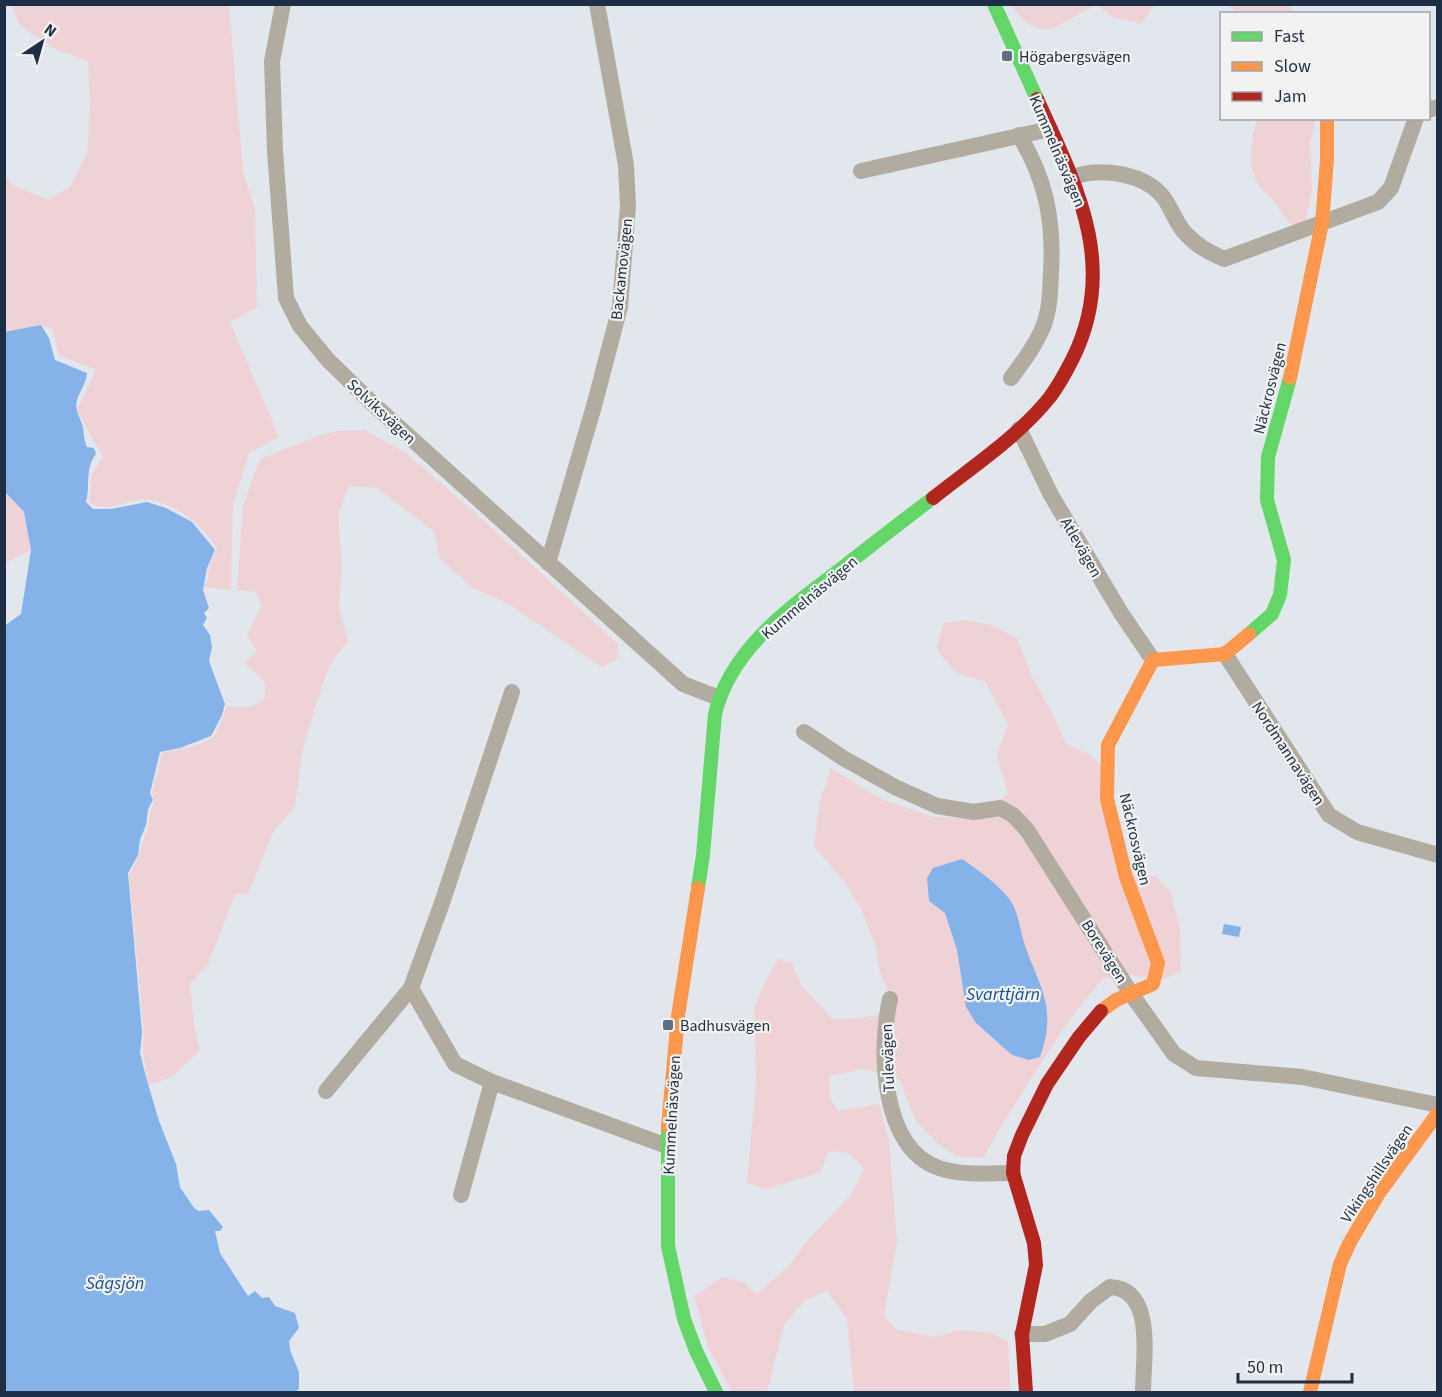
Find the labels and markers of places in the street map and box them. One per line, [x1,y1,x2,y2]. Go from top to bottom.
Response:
place label: Högabergsvägen [1019,46,1131,68]
marker: Högabergsvägen [1000,49,1014,63]
place label: Badhusvägen [680,1015,770,1037]
marker: Badhusvägen [661,1018,675,1032]

